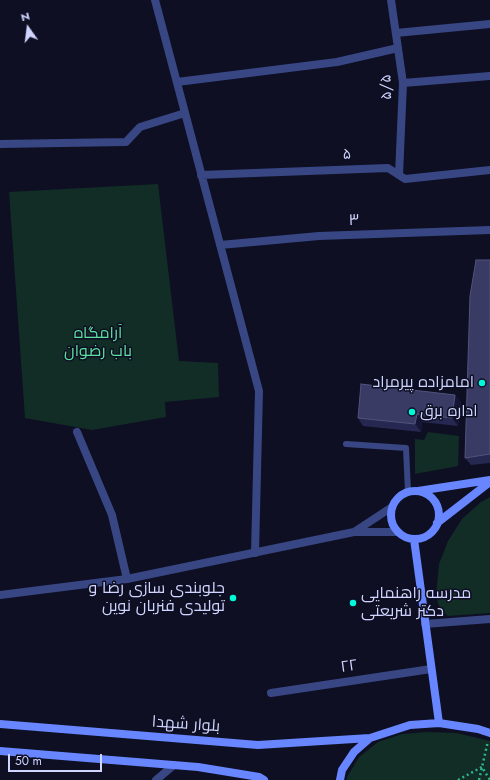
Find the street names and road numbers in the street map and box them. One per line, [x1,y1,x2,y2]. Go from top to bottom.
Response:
street label: ۵/۵ [377,74,397,100]
street label: ۵ [342,145,352,165]
street label: ۳ [348,211,360,231]
street label: ۲۲ [339,656,359,678]
street label: بلوار شهدا [151,713,221,737]

